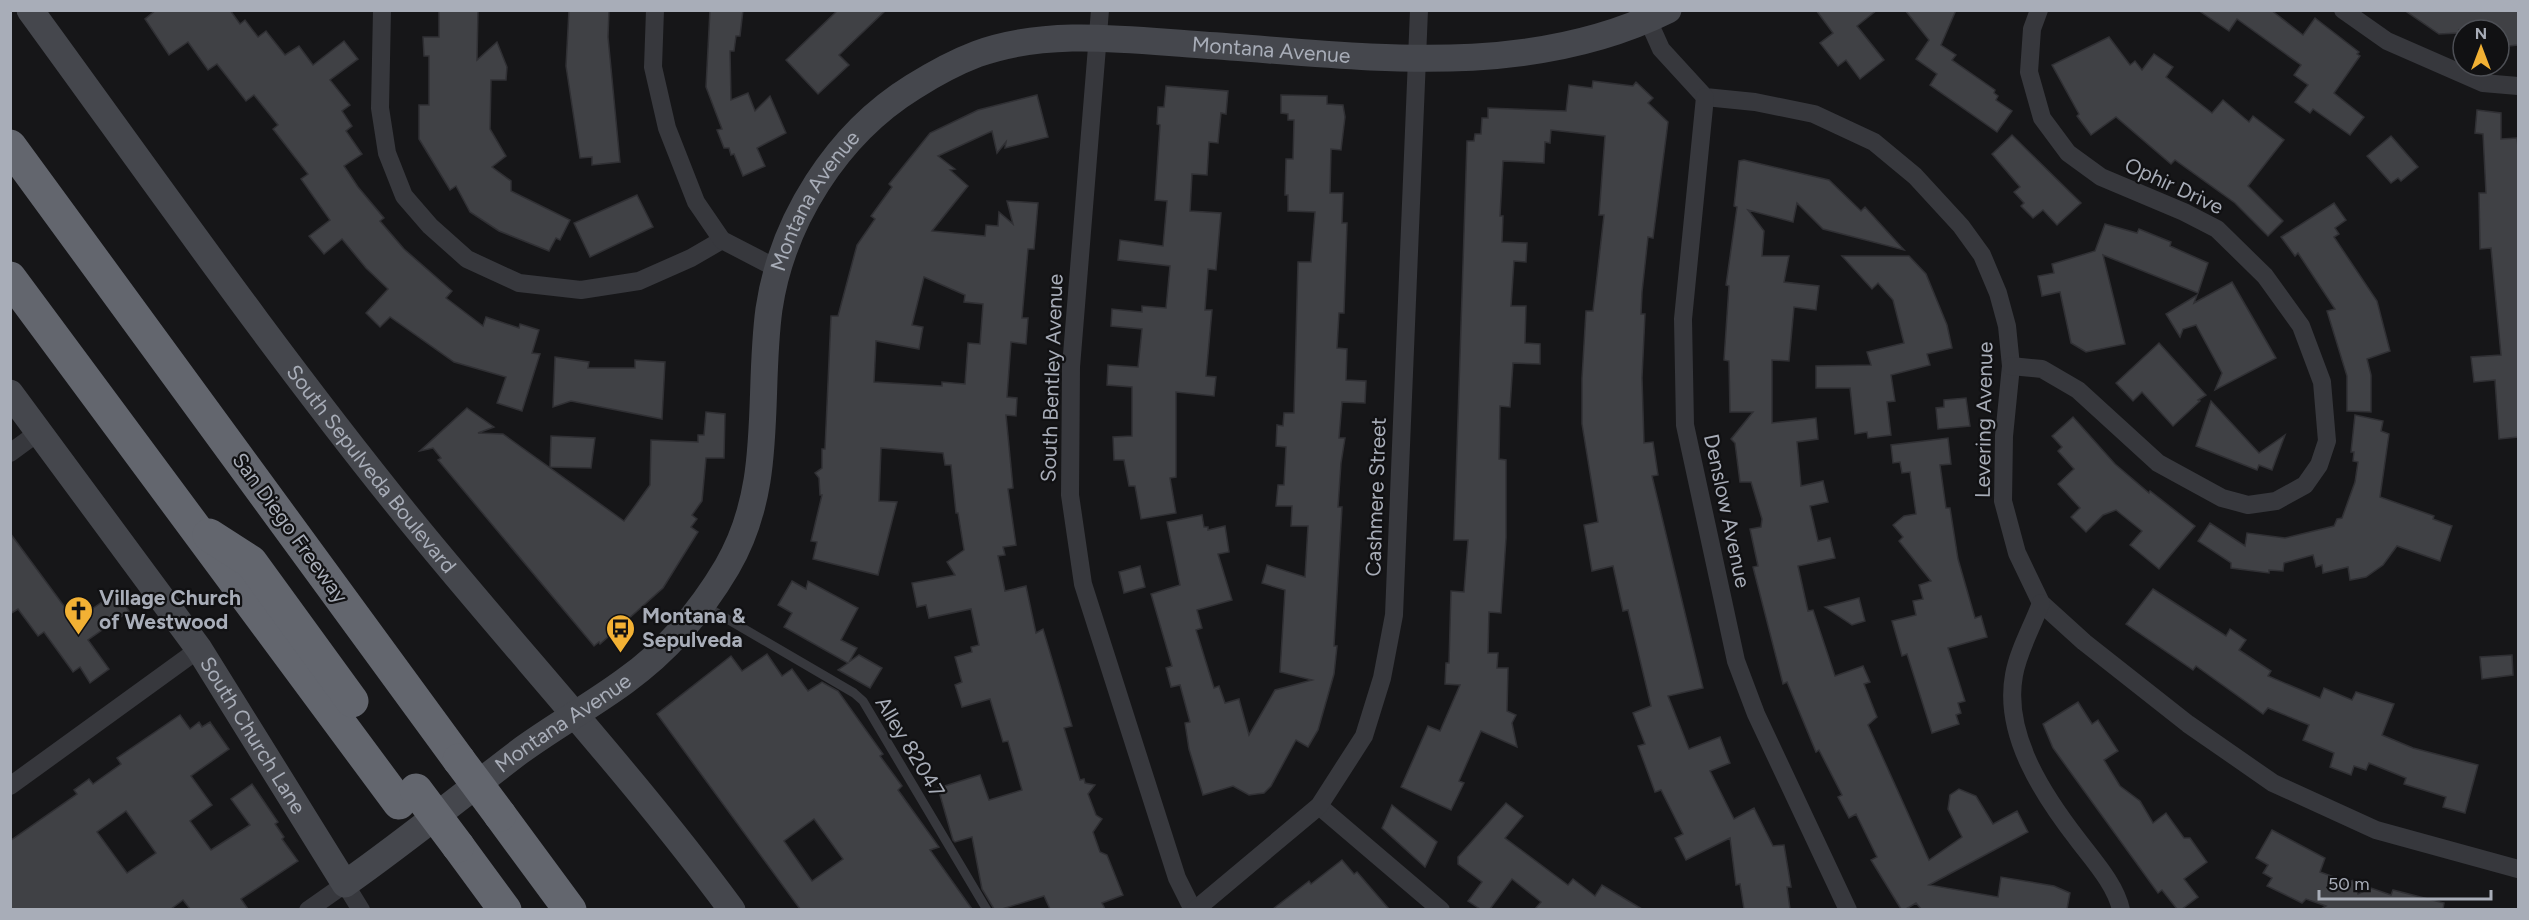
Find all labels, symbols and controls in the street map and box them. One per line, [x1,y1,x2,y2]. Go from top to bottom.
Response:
north arrow [2451,18,2511,78]
text: N [2475,24,2487,43]
street label: Montana Avenue [1191,31,1351,68]
street label: Montana Avenue [765,125,865,274]
street label: Ophir Drive [2121,152,2228,219]
street label: South Bentley Avenue [1035,273,1068,483]
street label: Levering Avenue [1970,342,1997,498]
street label: South Sepulveda Boulevard [282,360,462,578]
street label: Cashmere Street [1360,417,1391,577]
street label: Denslow Avenue [1699,432,1756,590]
street label: San Diego Freeway [227,448,353,608]
place label: Village Church of Westwood [99,585,241,634]
church icon: Village Church of Westwood [62,594,94,636]
place label: Montana & Sepulveda [642,603,746,652]
bus stop icon: Montana & Sepulveda [605,612,637,654]
street label: South Church Lane [195,652,311,818]
street label: Montana Avenue [490,668,636,778]
street label: Alley 82047 [871,692,950,802]
scale bar [2319,863,2492,901]
text: 50 m [2328,873,2370,895]

